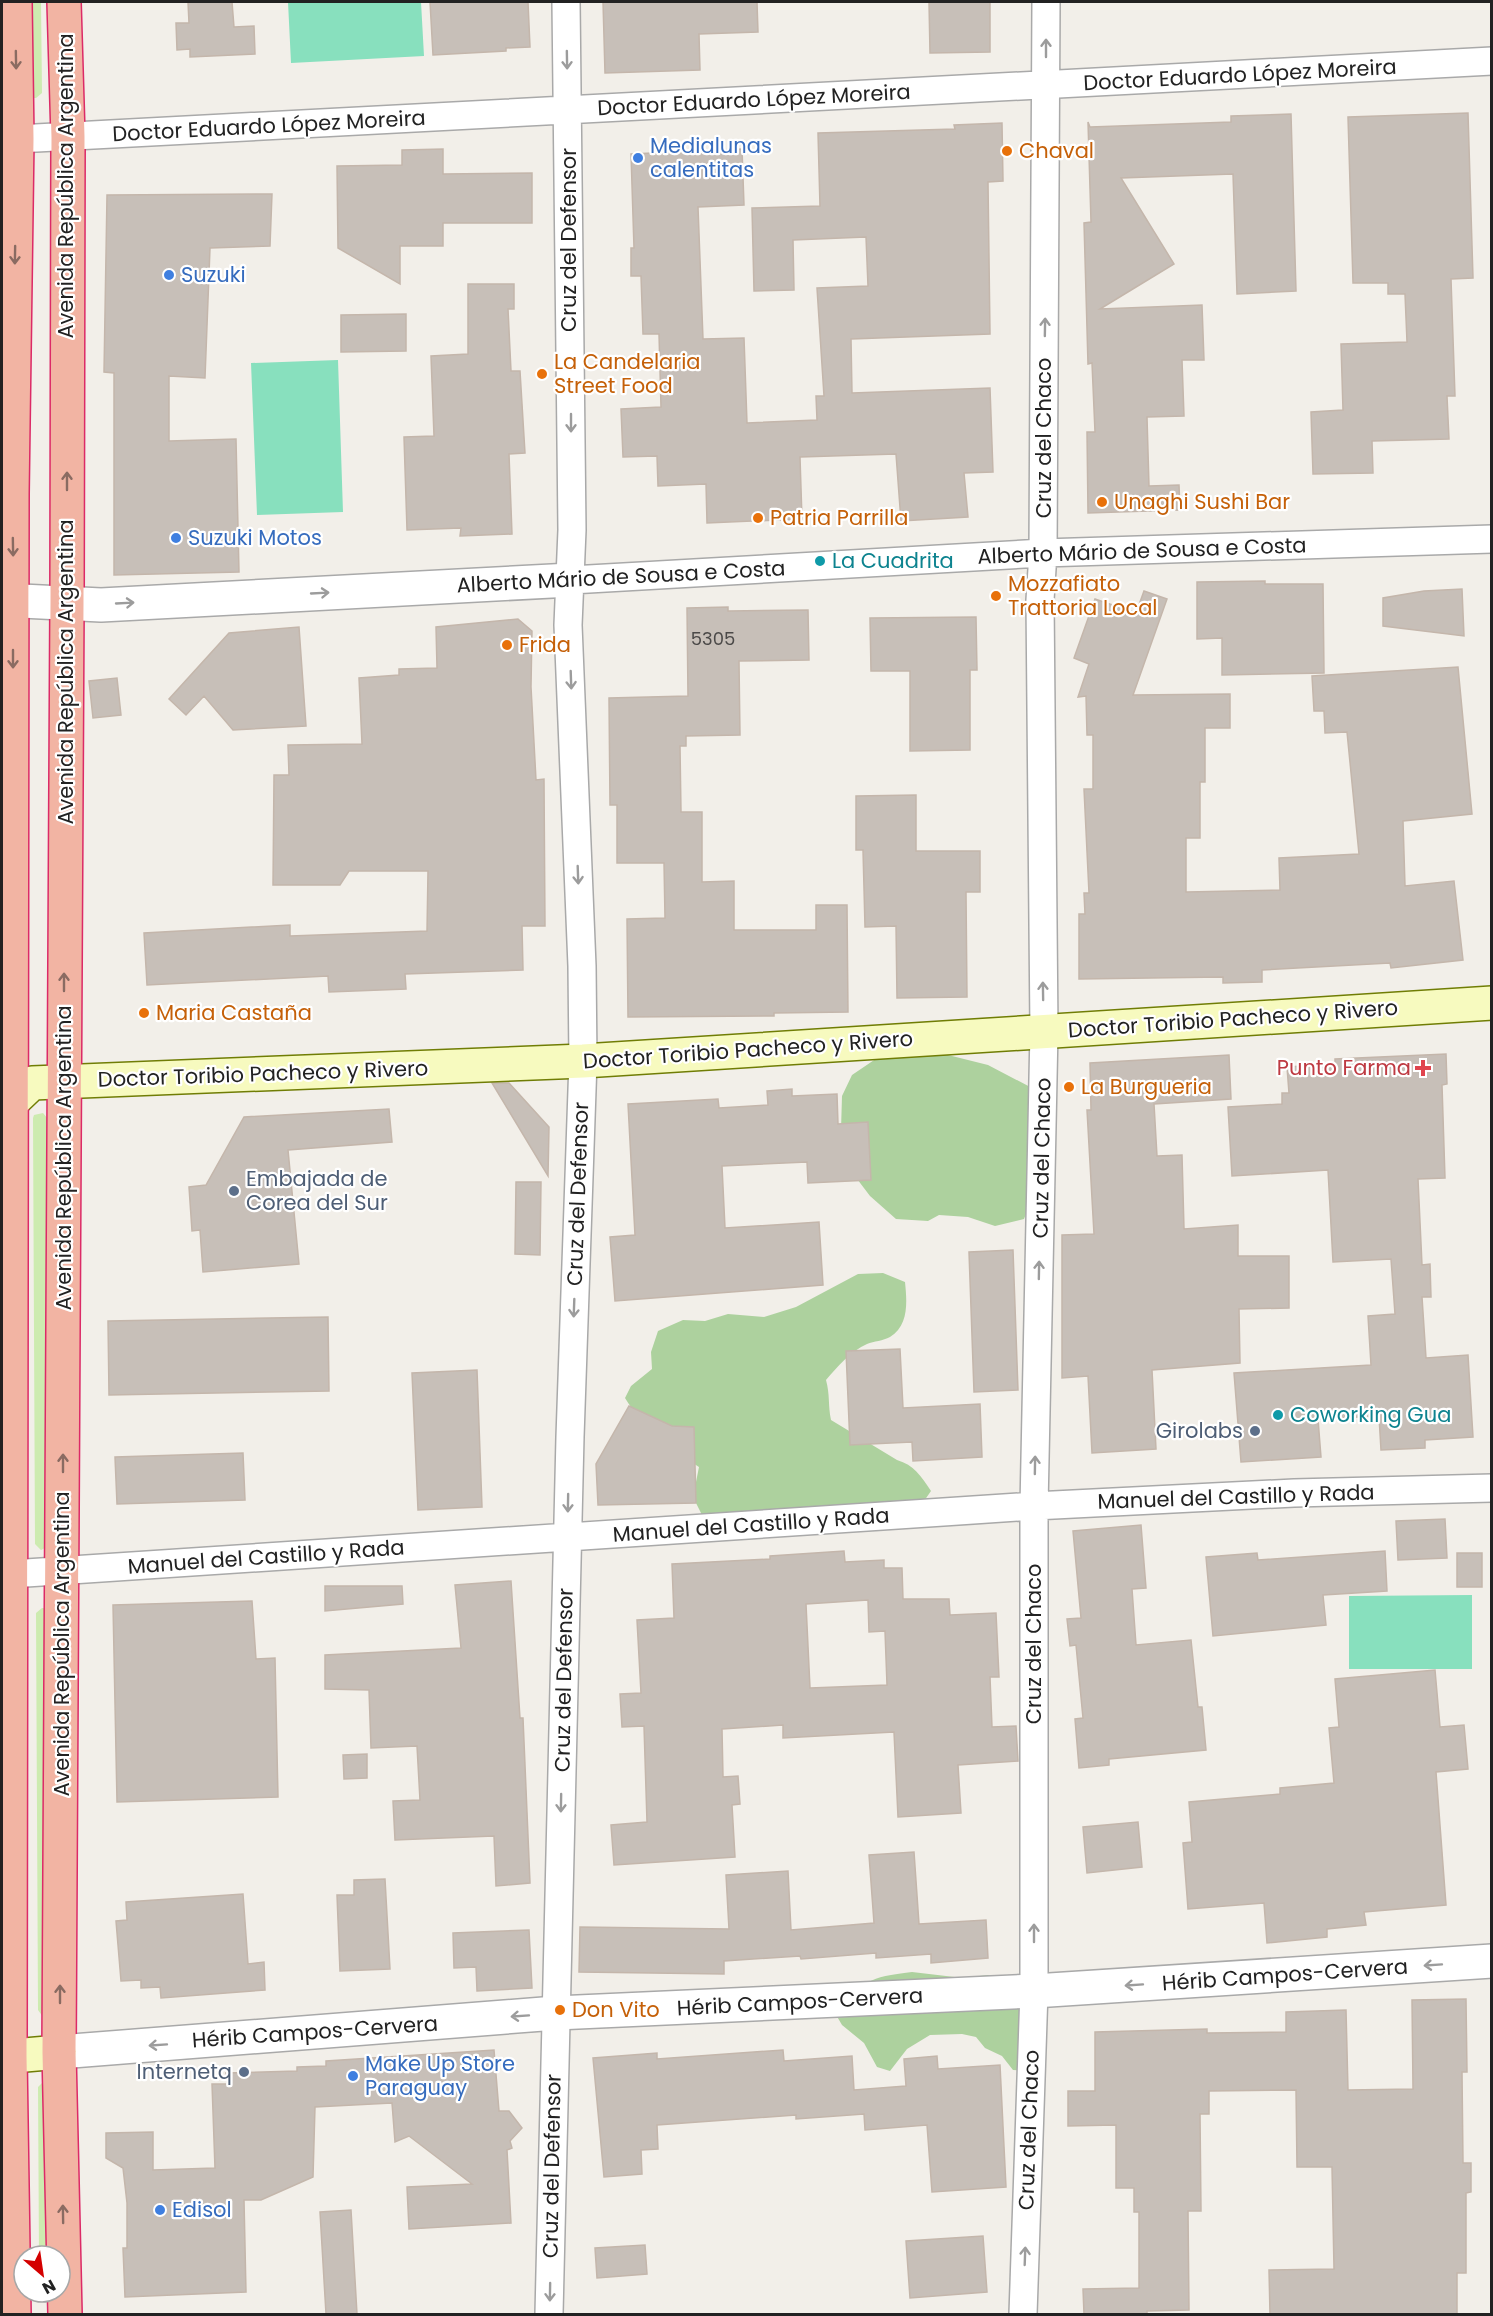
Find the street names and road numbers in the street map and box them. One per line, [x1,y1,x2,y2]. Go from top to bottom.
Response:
street label: Avenida República Argentina [51,33,80,339]
street label: Doctor Eduardo López Moreira [1083,52,1397,97]
street label: Doctor Eduardo López Moreira [597,77,911,122]
street label: Doctor Eduardo López Moreira [112,103,426,148]
street label: Cruz del Defensor [554,148,583,332]
street label: Cruz del Chaco [1029,358,1058,518]
street label: Avenida República Argentina [51,519,80,825]
street label: Alberto Mário de Sousa e Costa [977,530,1307,571]
street label: Alberto Mário de Sousa e Costa [456,553,786,600]
street label: Doctor Toribio Pacheco y Rivero [1067,993,1399,1044]
street label: Avenida República Argentina [49,1005,78,1311]
street label: Doctor Toribio Pacheco y Rivero [582,1024,914,1075]
street label: Doctor Toribio Pacheco y Rivero [97,1053,429,1094]
street label: Cruz del Chaco [1026,1077,1057,1239]
street label: Cruz del Defensor [560,1101,595,1286]
street label: Manuel del Castillo y Rada [1097,1477,1375,1516]
street label: Avenida República Argentina [47,1491,76,1797]
street label: Manuel del Castillo y Rada [612,1500,890,1549]
street label: Manuel del Castillo y Rada [127,1532,405,1581]
street label: Cruz del Chaco [1019,1564,1048,1724]
street label: Cruz del Defensor [547,1588,580,1772]
street label: Hérib Campos-Cervera [1161,1951,1409,1998]
street label: Hérib Campos-Cervera [676,1981,924,2022]
street label: Hérib Campos-Cervera [191,2008,439,2055]
street label: Cruz del Chaco [1011,2049,1046,2211]
street label: Cruz del Defensor [535,2074,568,2258]

